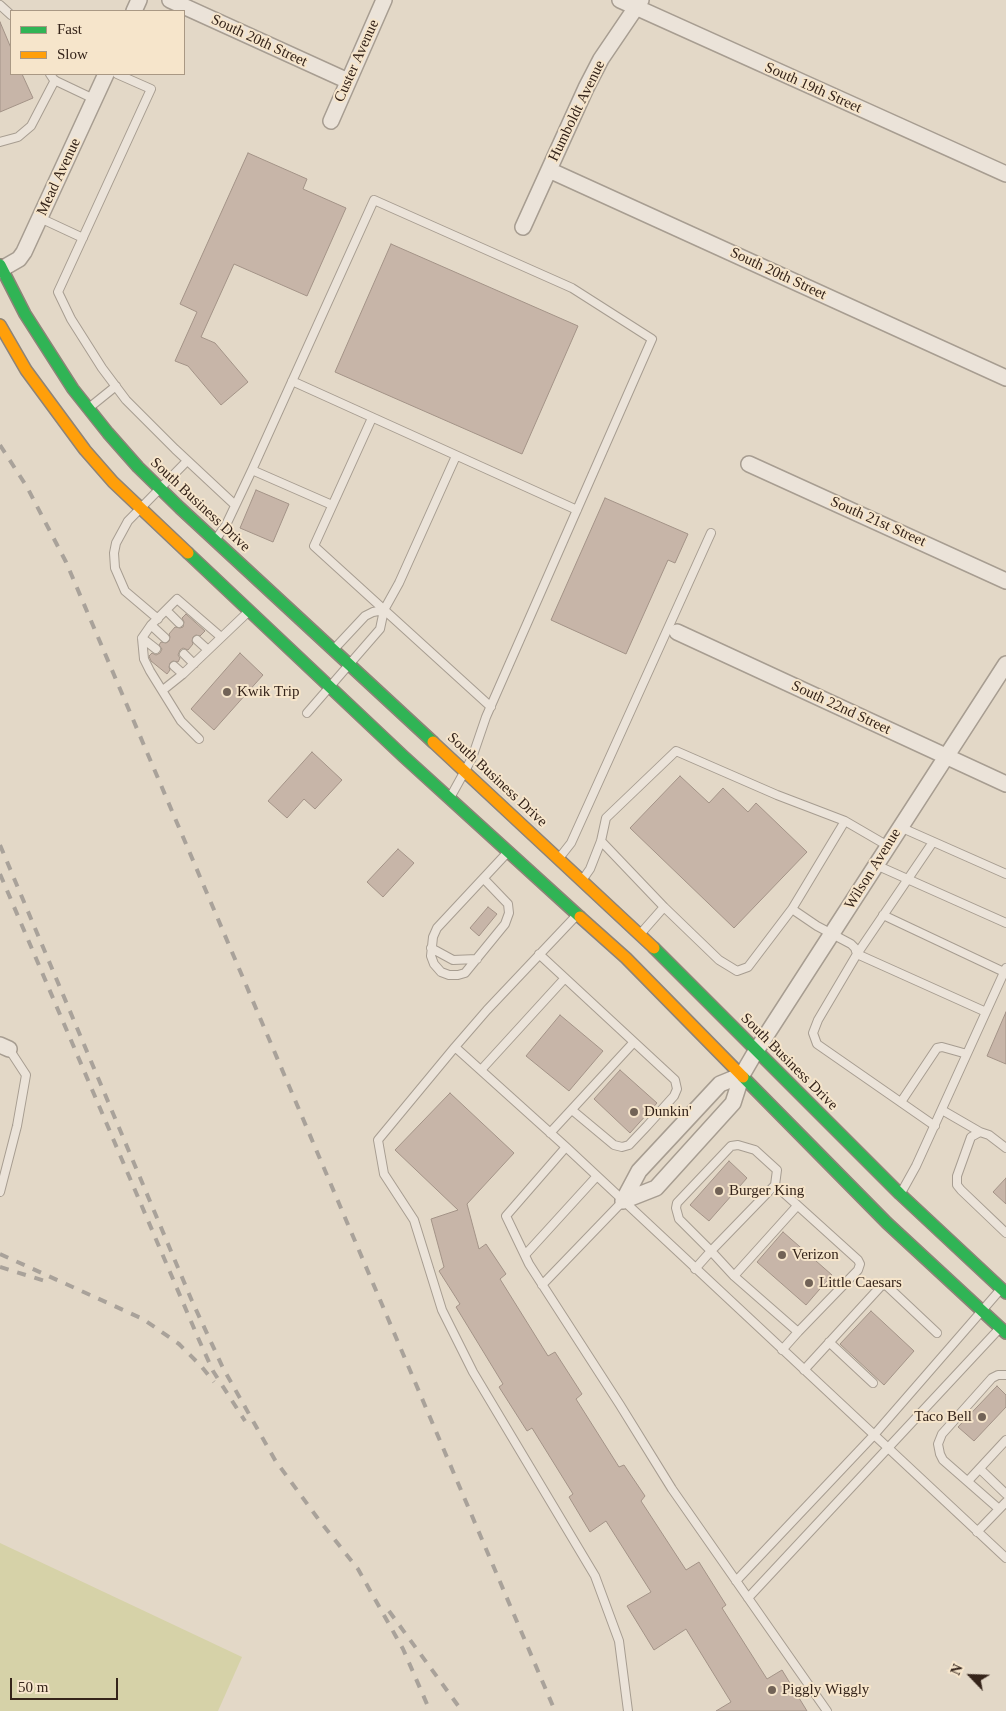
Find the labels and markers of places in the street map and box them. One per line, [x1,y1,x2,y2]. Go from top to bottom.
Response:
place label: Kwik Trip [237,683,299,701]
marker: Kwik Trip [221,686,233,698]
place label: Dunkin' [644,1103,692,1121]
marker: Dunkin' [628,1106,640,1118]
place label: Burger King [729,1182,804,1200]
marker: Burger King [713,1185,725,1197]
place label: Verizon [792,1246,839,1264]
marker: Verizon [776,1249,788,1261]
place label: Little Caesars [819,1274,902,1292]
marker: Little Caesars [803,1277,815,1289]
place label: Taco Bell [914,1408,972,1426]
marker: Taco Bell [976,1411,988,1423]
place label: Piggly Wiggly [782,1681,869,1699]
marker: Piggly Wiggly [766,1684,778,1696]

